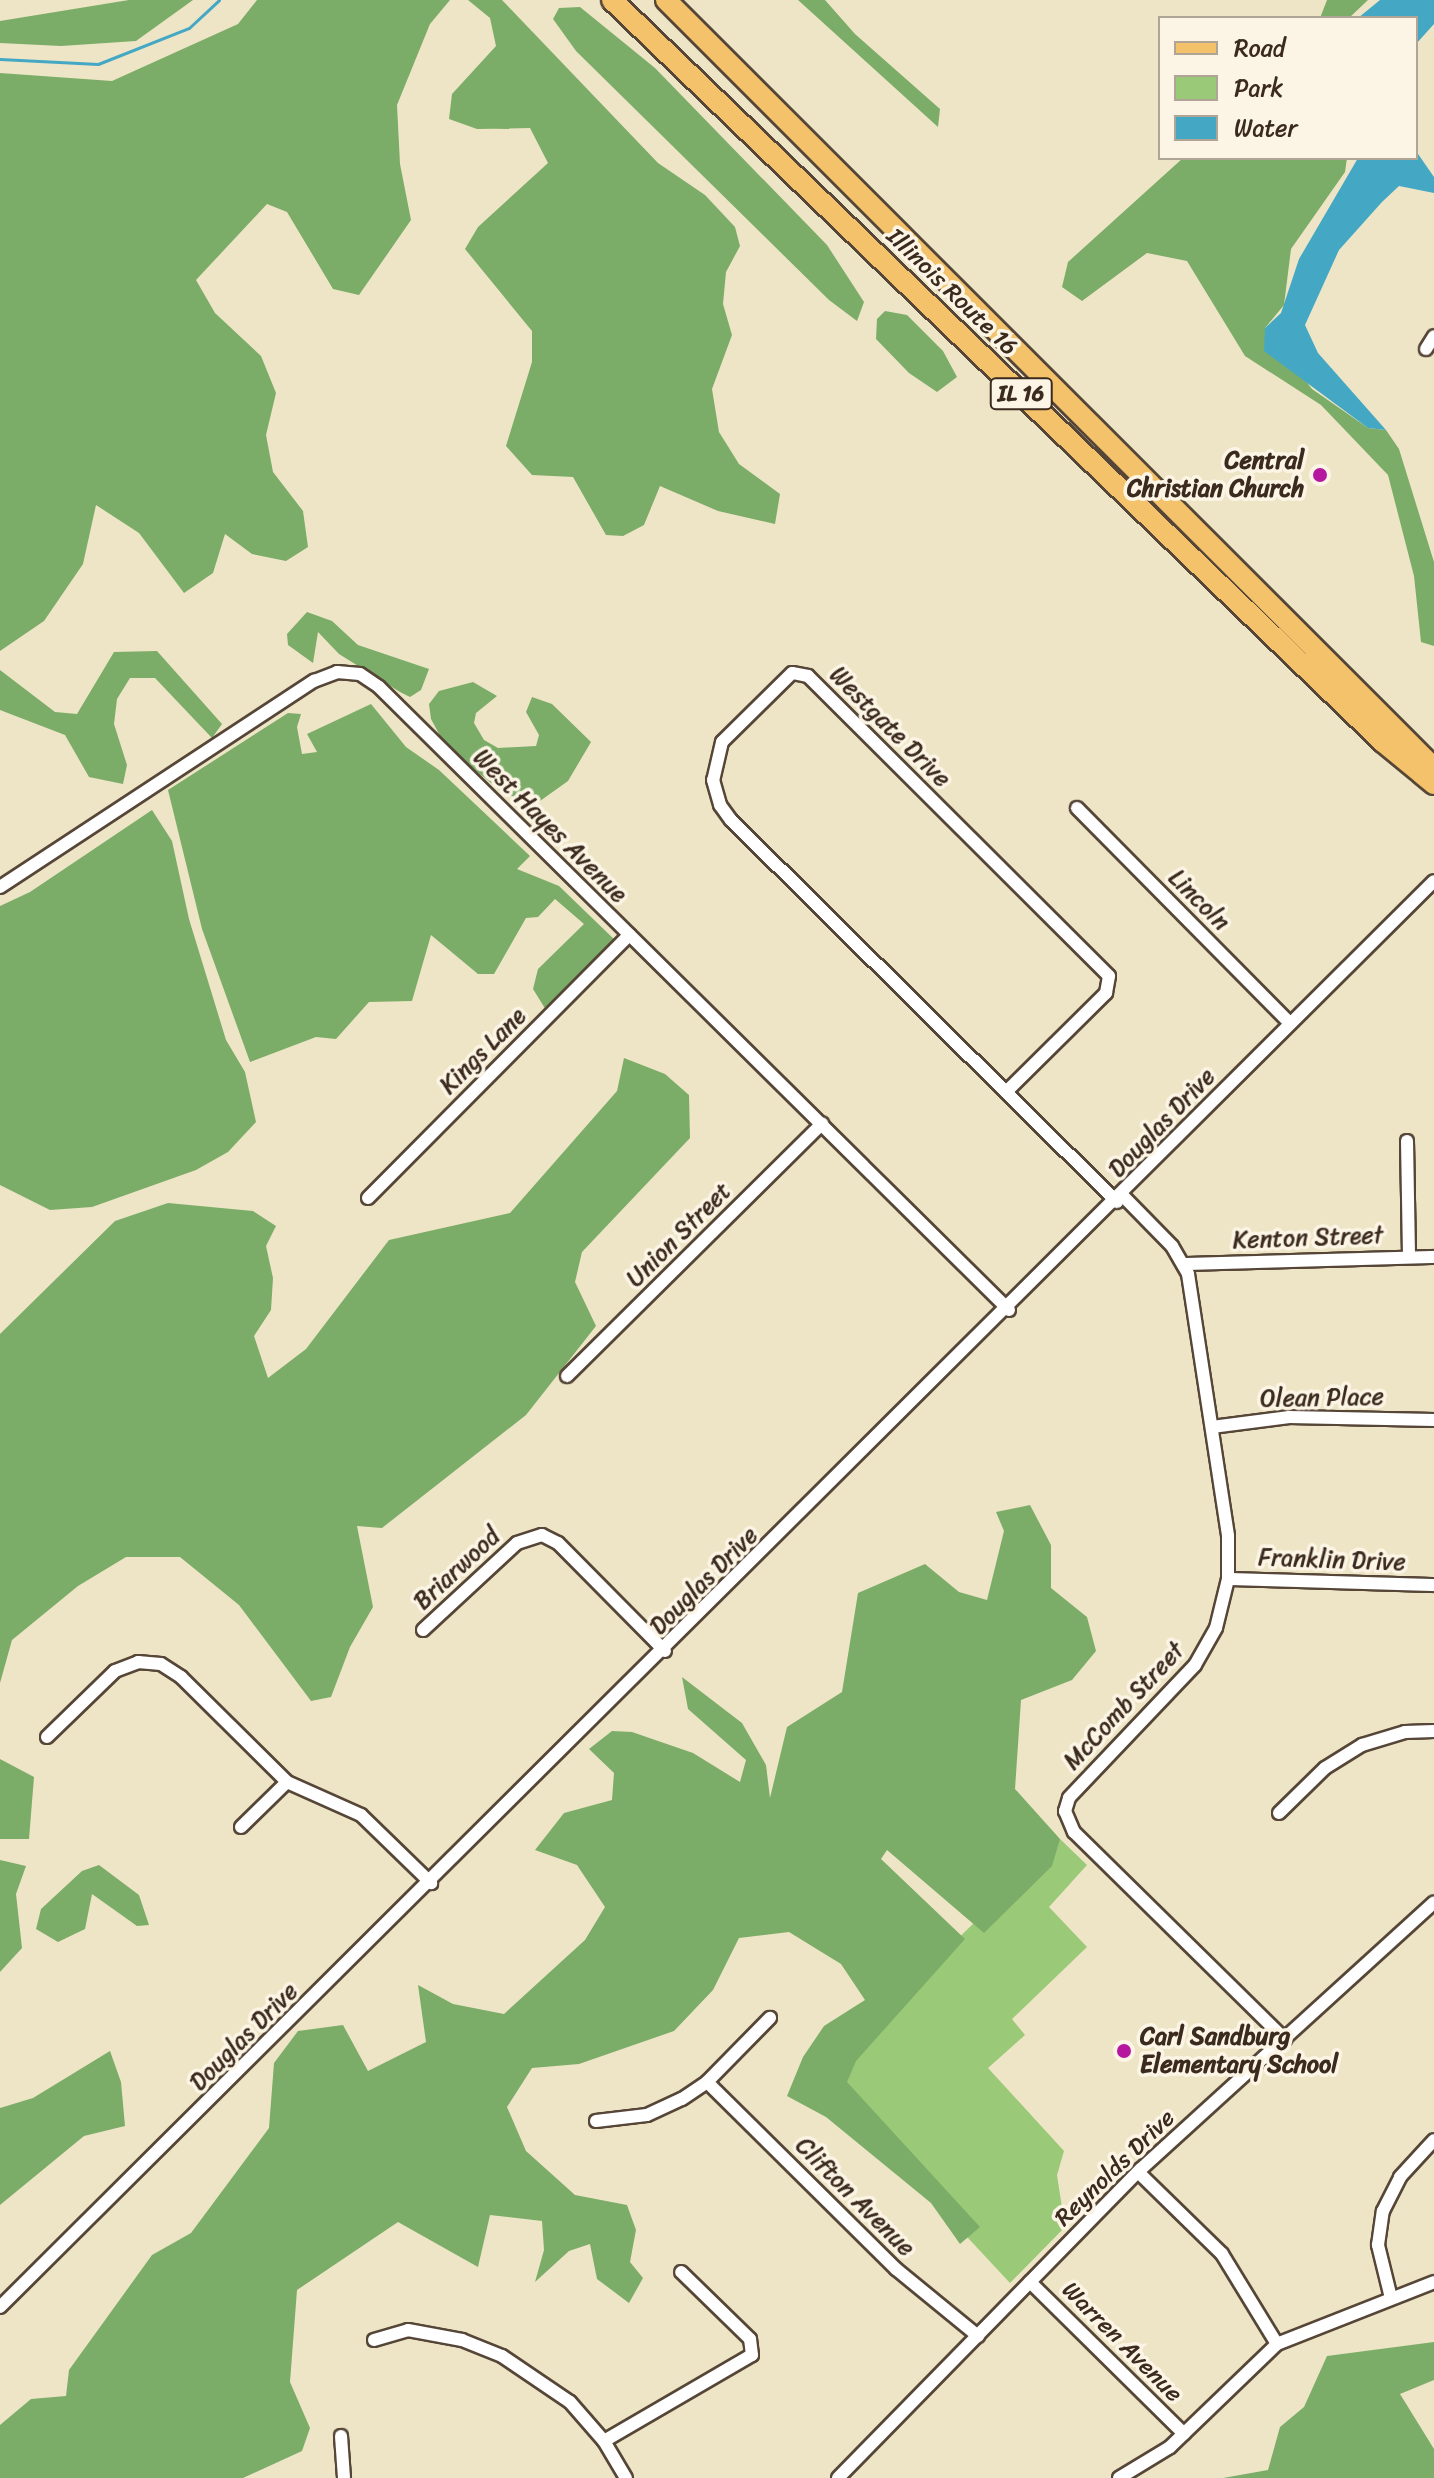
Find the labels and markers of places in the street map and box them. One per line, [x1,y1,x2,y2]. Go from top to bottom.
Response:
place label: Central Christian Church [1127,447,1304,503]
marker: Central Christian Church [1311,466,1329,484]
place label: Carl Sandburg Elementary School [1140,2023,1338,2079]
marker: Carl Sandburg Elementary School [1115,2042,1133,2060]

